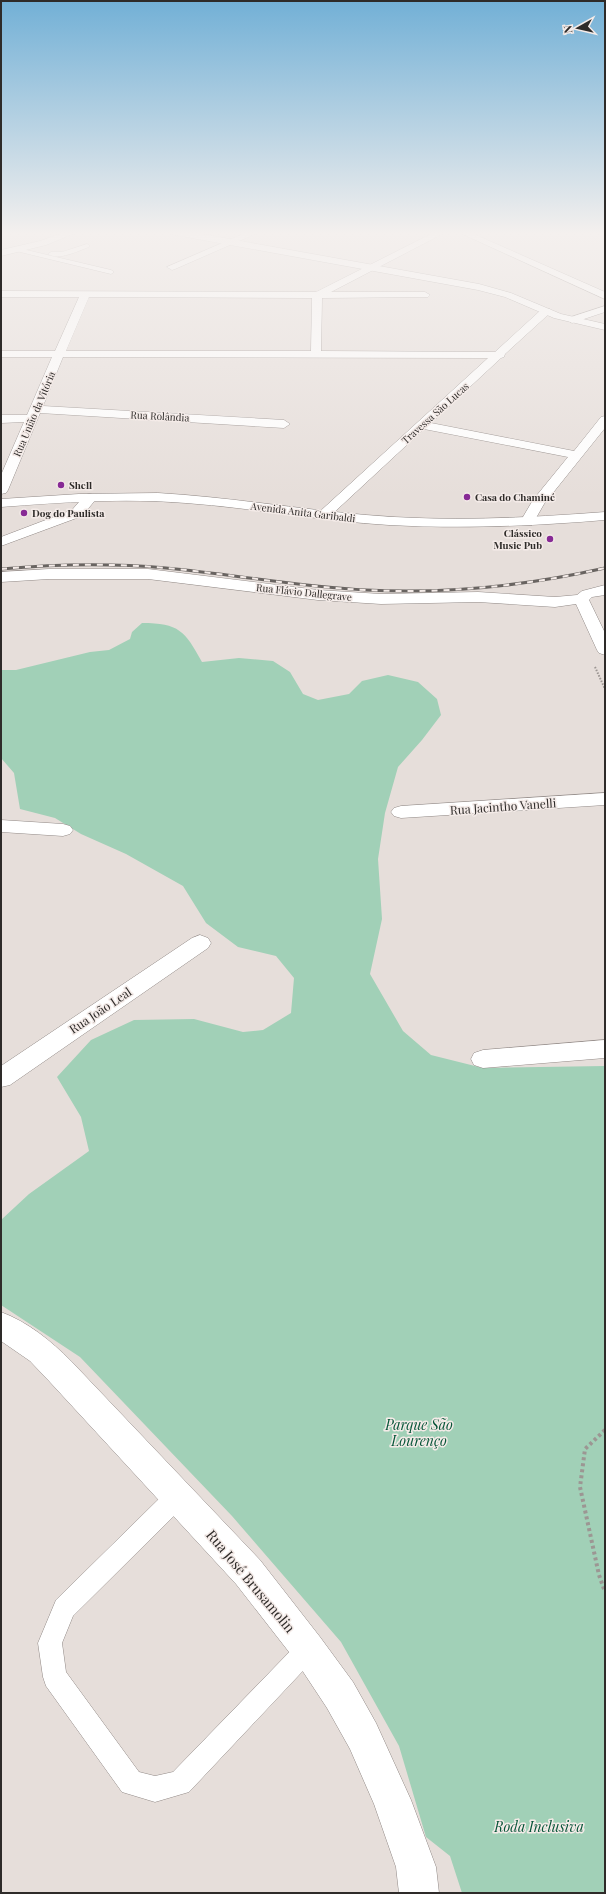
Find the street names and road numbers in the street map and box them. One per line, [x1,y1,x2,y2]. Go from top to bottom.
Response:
street label: Rua União da Vitória [10,369,58,459]
street label: Travessa São Lucas [398,379,472,447]
street label: Rua Rolândia [130,407,190,425]
street label: Avenida Anita Garibaldi [249,499,356,525]
street label: Rua Flávio Dallegrave [255,580,353,604]
street label: Rua Jacintho Vanelli [449,794,557,818]
street label: Rua João Leal [66,983,135,1037]
street label: Rua José Brusamolin [202,1525,300,1637]

